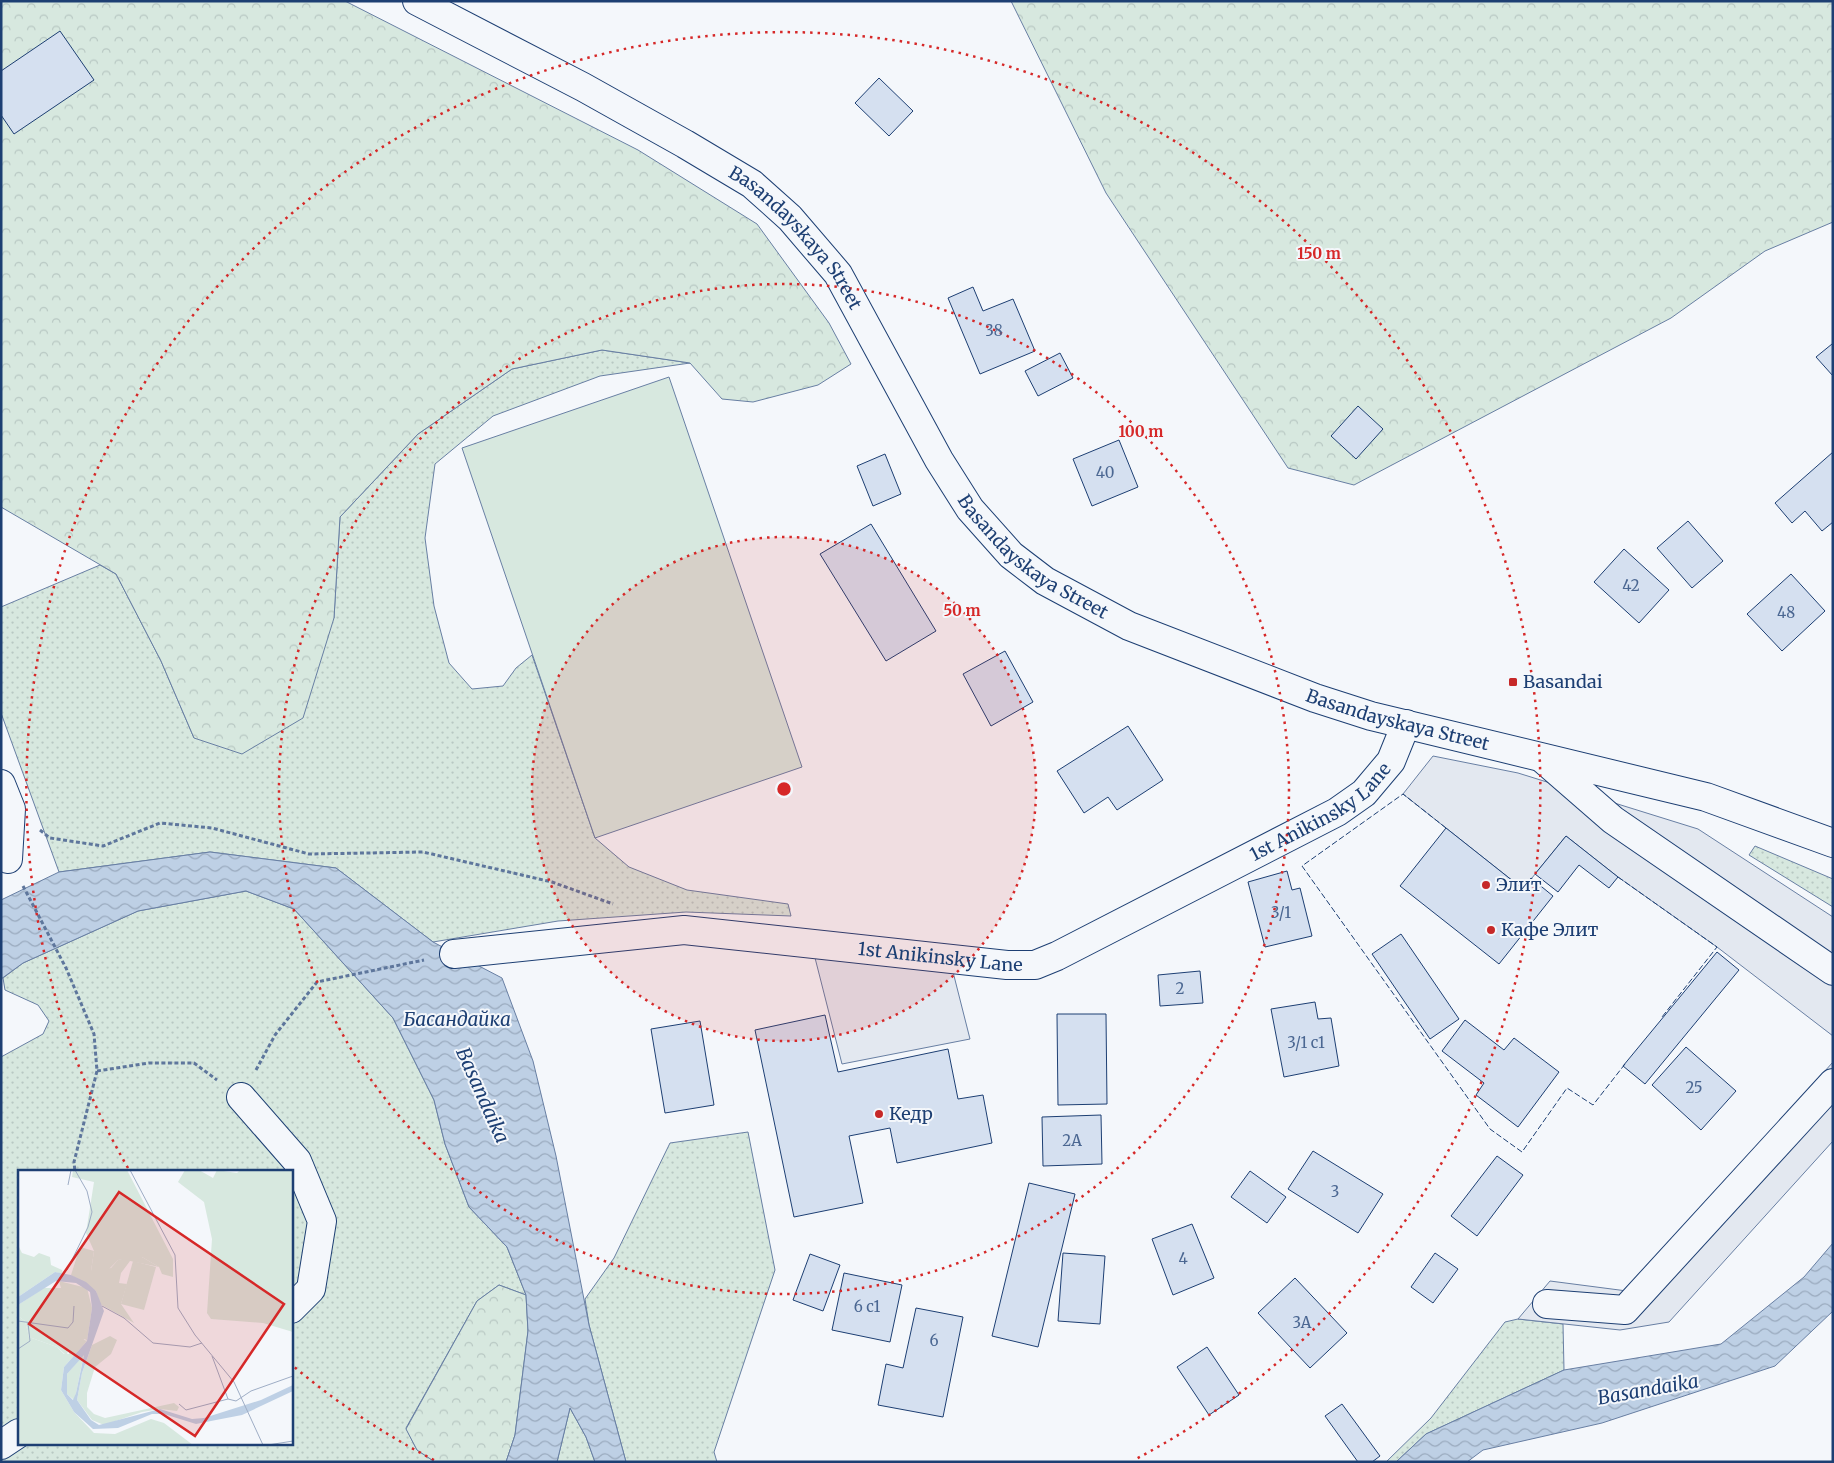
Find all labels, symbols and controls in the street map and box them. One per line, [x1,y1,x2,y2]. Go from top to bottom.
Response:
street label: Basandayskaya Street [725,161,867,313]
text: 150 m [1297,244,1341,263]
house number: 38 [985,321,1003,340]
text: 100 m [1119,422,1163,441]
house number: 40 [1096,463,1114,482]
street label: Basandayskaya Street [953,490,1112,624]
house number: 42 [1622,576,1640,595]
text: 50 m [943,601,981,620]
house number: 48 [1777,603,1795,622]
place label: Basandai [1523,670,1603,693]
marker: Basandai [1507,676,1519,688]
street label: Basandayskaya Street [1303,684,1492,755]
street label: 1st Anikinsky Lane [1246,758,1396,866]
centre of rings [775,780,793,798]
place label: Элит [1496,873,1542,896]
marker: Элит [1480,879,1492,891]
house number: 3/1 [1271,903,1291,922]
place label: Кафе Элит [1501,918,1599,941]
marker: Кафе Элит [1485,924,1497,936]
street label: 1st Anikinsky Lane [857,937,1023,976]
house number: 2 [1176,979,1185,998]
water label: Басандайка [403,1007,511,1031]
house number: 3/1 с1 [1287,1033,1325,1052]
water label: Basandaika [451,1043,515,1147]
house number: 25 [1685,1078,1703,1097]
place label: Кедр [889,1102,933,1125]
marker: Кедр [873,1108,885,1120]
house number: 2А [1062,1131,1082,1150]
inset map [18,1170,292,1446]
house number: 3 [1331,1182,1339,1201]
house number: 4 [1178,1249,1188,1268]
house number: 6 с1 [854,1297,881,1316]
house number: 3А [1293,1313,1312,1332]
house number: 6 [929,1331,939,1350]
water label: Basandaika [1596,1368,1701,1410]

